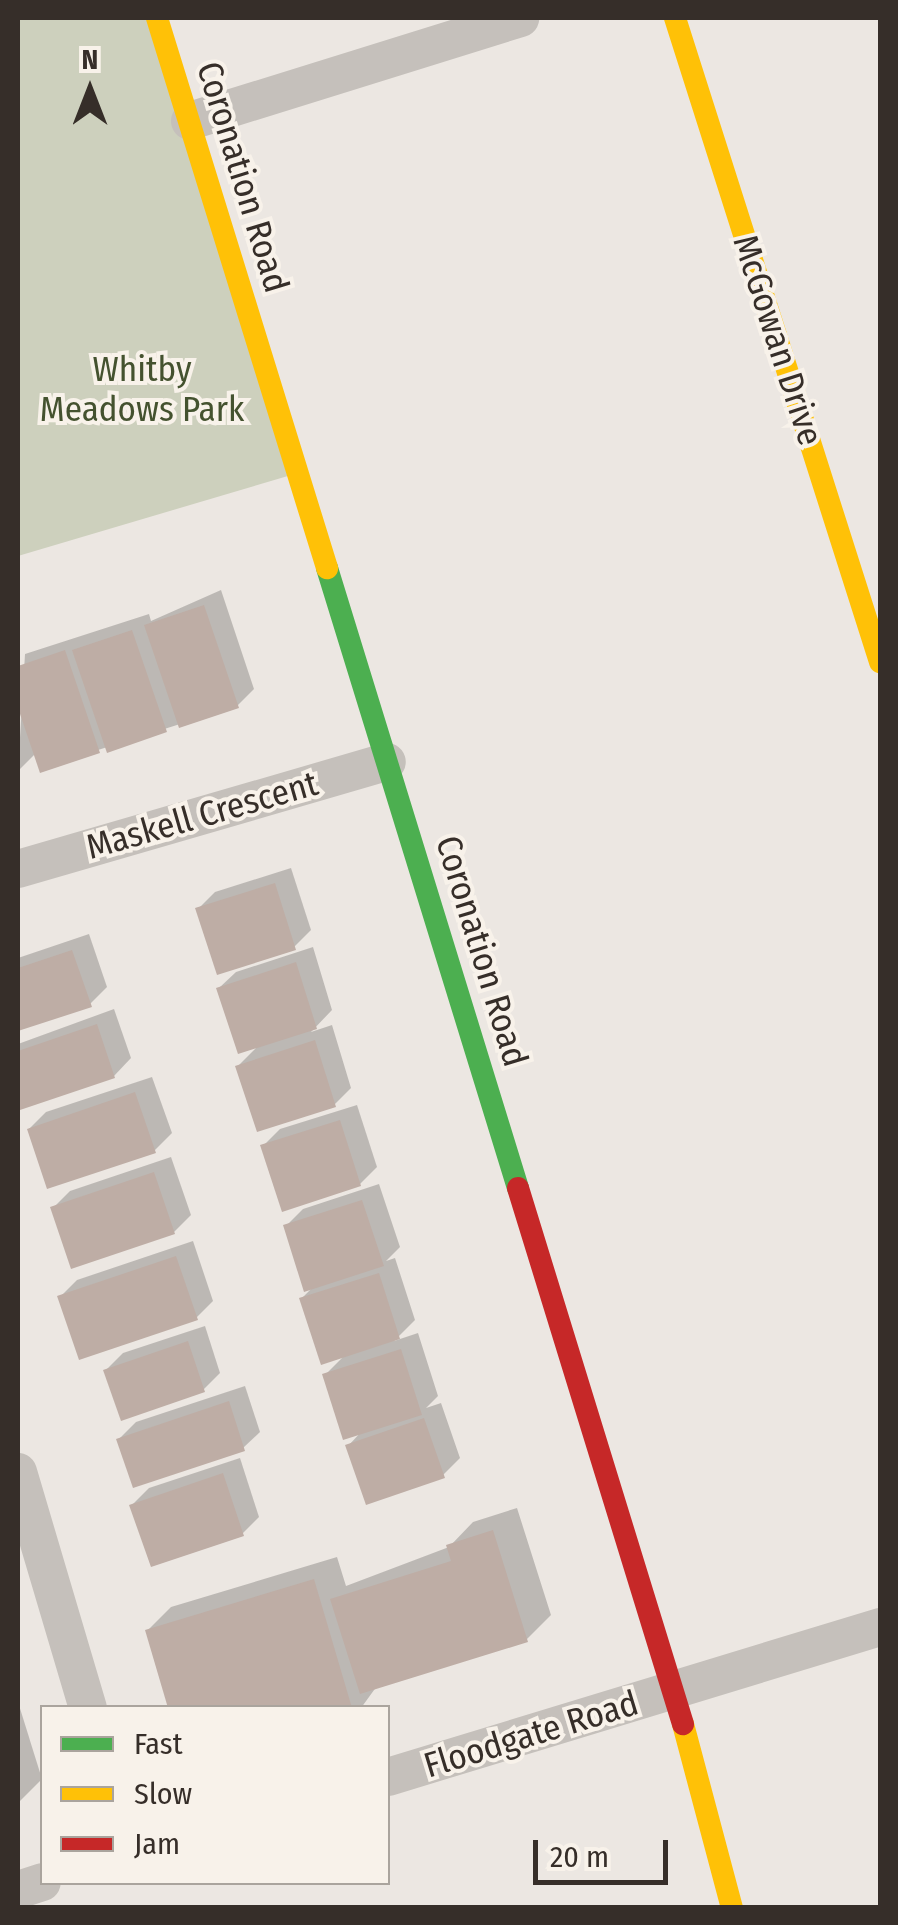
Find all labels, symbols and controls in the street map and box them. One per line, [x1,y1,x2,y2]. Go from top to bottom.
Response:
north arrow [40,40,140,140]
text: N [82,43,98,76]
street label: Coronation Road [188,57,298,297]
street label: McGowan Drive [724,230,832,450]
park label: Whitby Meadows Park [40,348,244,430]
street label: Maskell Crescent [81,762,323,868]
street label: Coronation Road [427,831,537,1071]
street label: Floodgate Road [419,1682,643,1786]
legend [40,1705,390,1885]
text: Fast [134,1726,182,1762]
text: Slow [134,1776,192,1812]
scale bar [538,1820,673,1882]
text: Jam [134,1826,180,1862]
text: 20 m [550,1839,609,1875]

